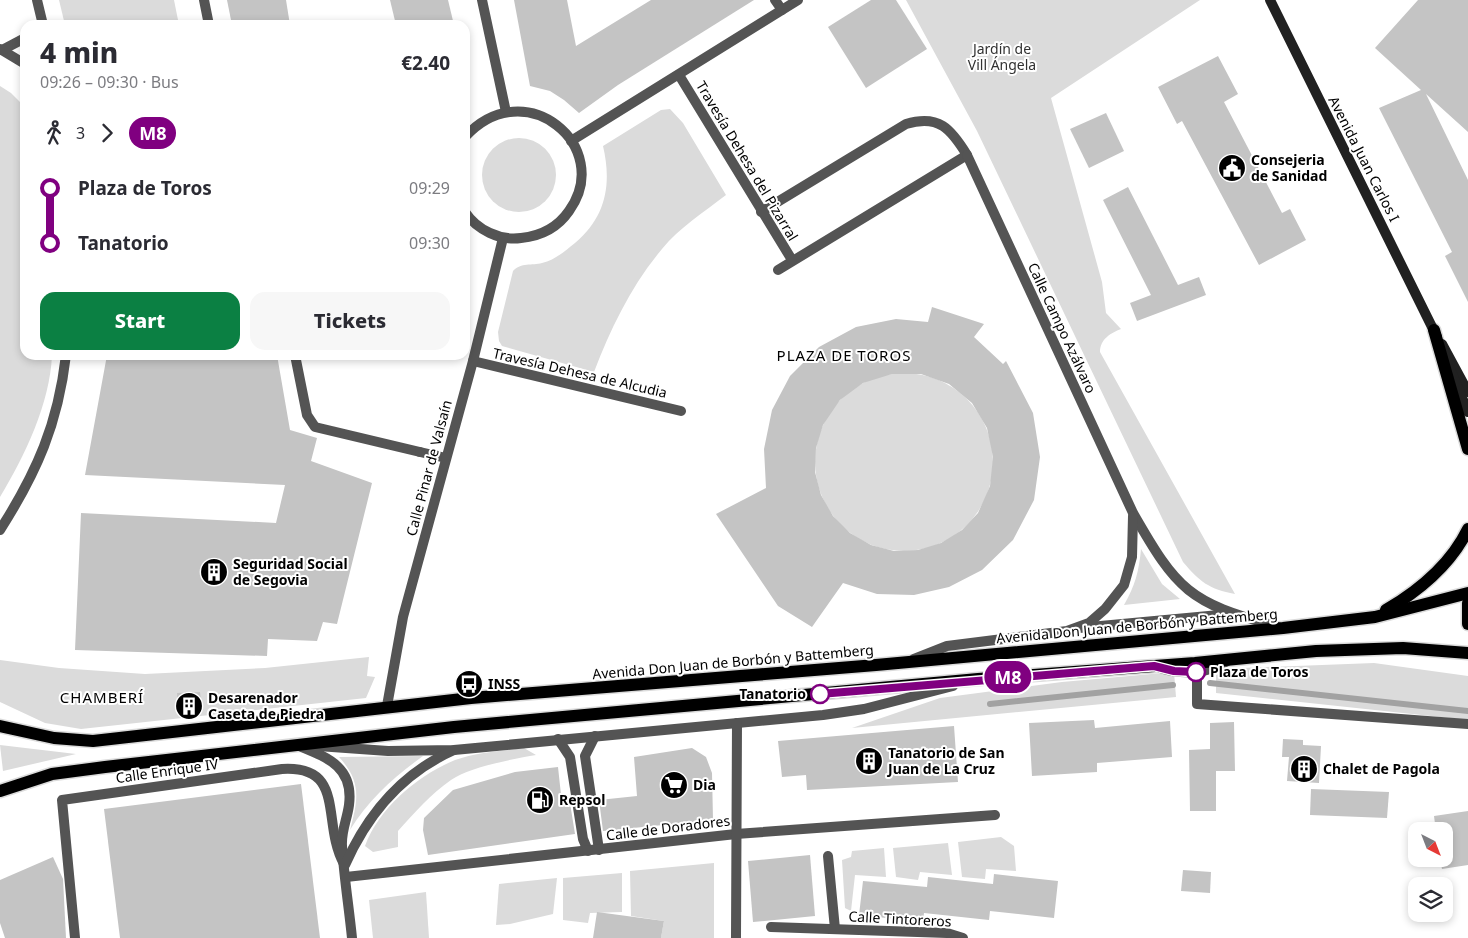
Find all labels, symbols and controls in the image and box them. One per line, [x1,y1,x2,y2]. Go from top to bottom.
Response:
text: 4 min [40,33,118,71]
park label: Jardín de Vill Ángela [968,39,1036,74]
text: €2.40 [401,50,450,76]
text: 09:26 – 09:30 · Bus [40,71,179,93]
street label: Travesía Dehesa del Pizarral [692,77,803,244]
street label: Avenida Juan Carlos I [1325,93,1404,225]
icon: walk [40,119,68,147]
icon: forward [93,119,121,147]
text: M8 [139,121,166,145]
text: 3 [76,122,85,144]
place label: Consejeria de Sanidad [1251,150,1327,185]
public building icon: Consejeria de Sanidad [1217,153,1247,183]
text: Plaza de Toros [78,175,212,201]
text: 09:29 [409,177,450,199]
text: Tanatorio [78,230,169,256]
text: 09:30 [409,232,450,254]
street label: Calle Campo Azálvaro [1024,259,1101,396]
button: Start [40,292,240,350]
button: Tickets [250,292,450,350]
street label: Travesía Dehesa de Alcudia [491,343,669,402]
district label: PLAZA DE TOROS [777,345,911,365]
street label: Calle Pinar de Valsaín [401,398,456,538]
place label: Seguridad Social de Segovia [233,554,348,589]
building icon: Seguridad Social de Segovia [199,557,229,587]
street label: Avenida Don Juan de Borbón y Battemberg [995,604,1278,647]
street label: Avenida Don Juan de Borbón y Battemberg [591,640,874,683]
line badge: M8 [986,661,1030,693]
marker: Plaza de Toros [1186,662,1206,682]
place label: Plaza de Toros [1210,662,1309,681]
text: M8 [994,665,1022,689]
bus stop icon: INSS [454,669,484,699]
place label: INSS [488,674,521,693]
place label: Tanatorio [739,684,806,703]
marker: Tanatorio [810,684,830,704]
district label: CHAMBERÍ [60,687,144,707]
place label: Desarenador Caseta de Piedra [208,688,324,723]
building icon: Desarenador Caseta de Piedra [174,691,204,721]
place label: Tanatorio de San Juan de La Cruz [886,743,1005,778]
building icon: Tanatorio de San Juan de La Cruz [854,746,884,776]
street label: Calle Enrique IV [114,754,220,787]
building icon: Chalet de Pagola [1289,754,1319,784]
place label: Chalet de Pagola [1323,759,1440,778]
supermarket icon: Dia [659,770,689,800]
place label: Dia [693,775,716,794]
fuel station icon: Repsol [525,785,555,815]
place label: Repsol [559,790,605,809]
street label: Calle de Doradores [605,810,731,845]
north arrow [1408,822,1452,868]
map controls [1408,822,1453,922]
button: layers [1408,877,1453,922]
street label: Calle Tintoreros [848,906,952,931]

